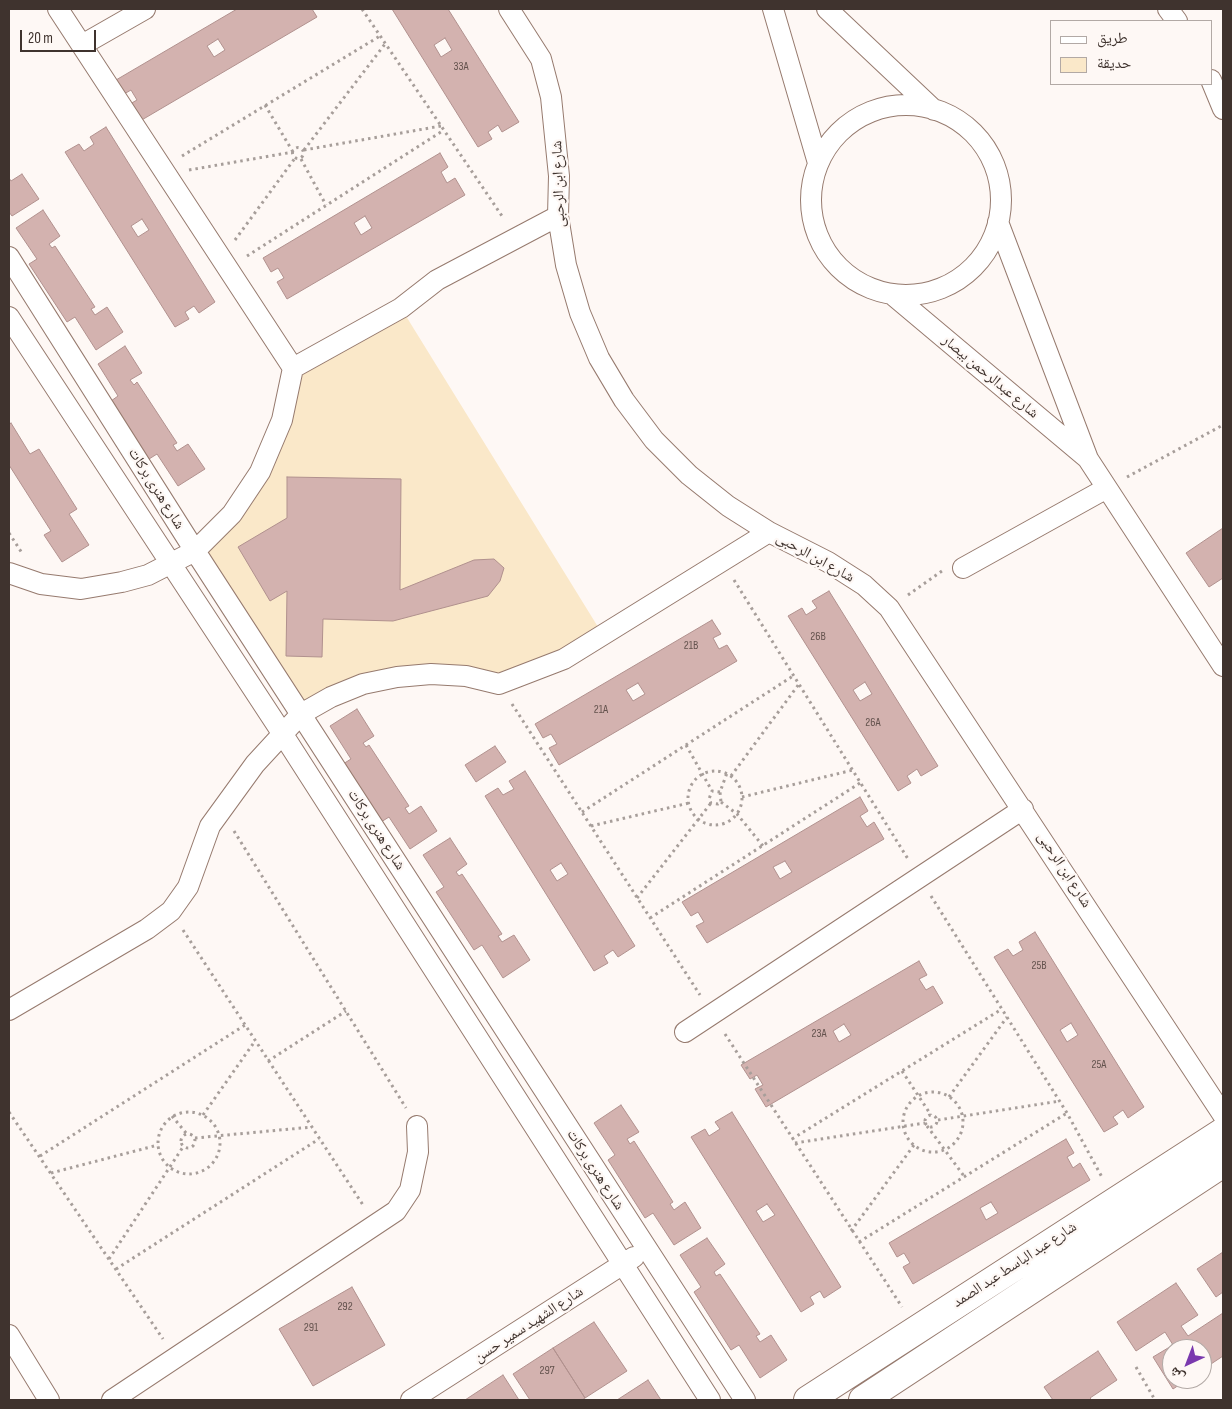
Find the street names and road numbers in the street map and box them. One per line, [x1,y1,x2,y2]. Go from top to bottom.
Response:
street label: شارع ابن الرحبى [548,140,570,228]
street label: شارع عبدالرحمن بيصار [938,331,1042,423]
street label: شارع هنرى بركات [124,445,188,533]
street label: شارع ابن الرحبى [773,529,857,587]
street label: شارع هنرى بركات [343,786,409,874]
street label: شارع ابن الرحبى [1033,829,1095,911]
street label: شارع هنرى بركات [562,1126,628,1214]
street label: شارع عبد الباسط عبد الصمد [950,1218,1080,1312]
street label: شارع الشهيد سمير حسن [471,1283,587,1367]

